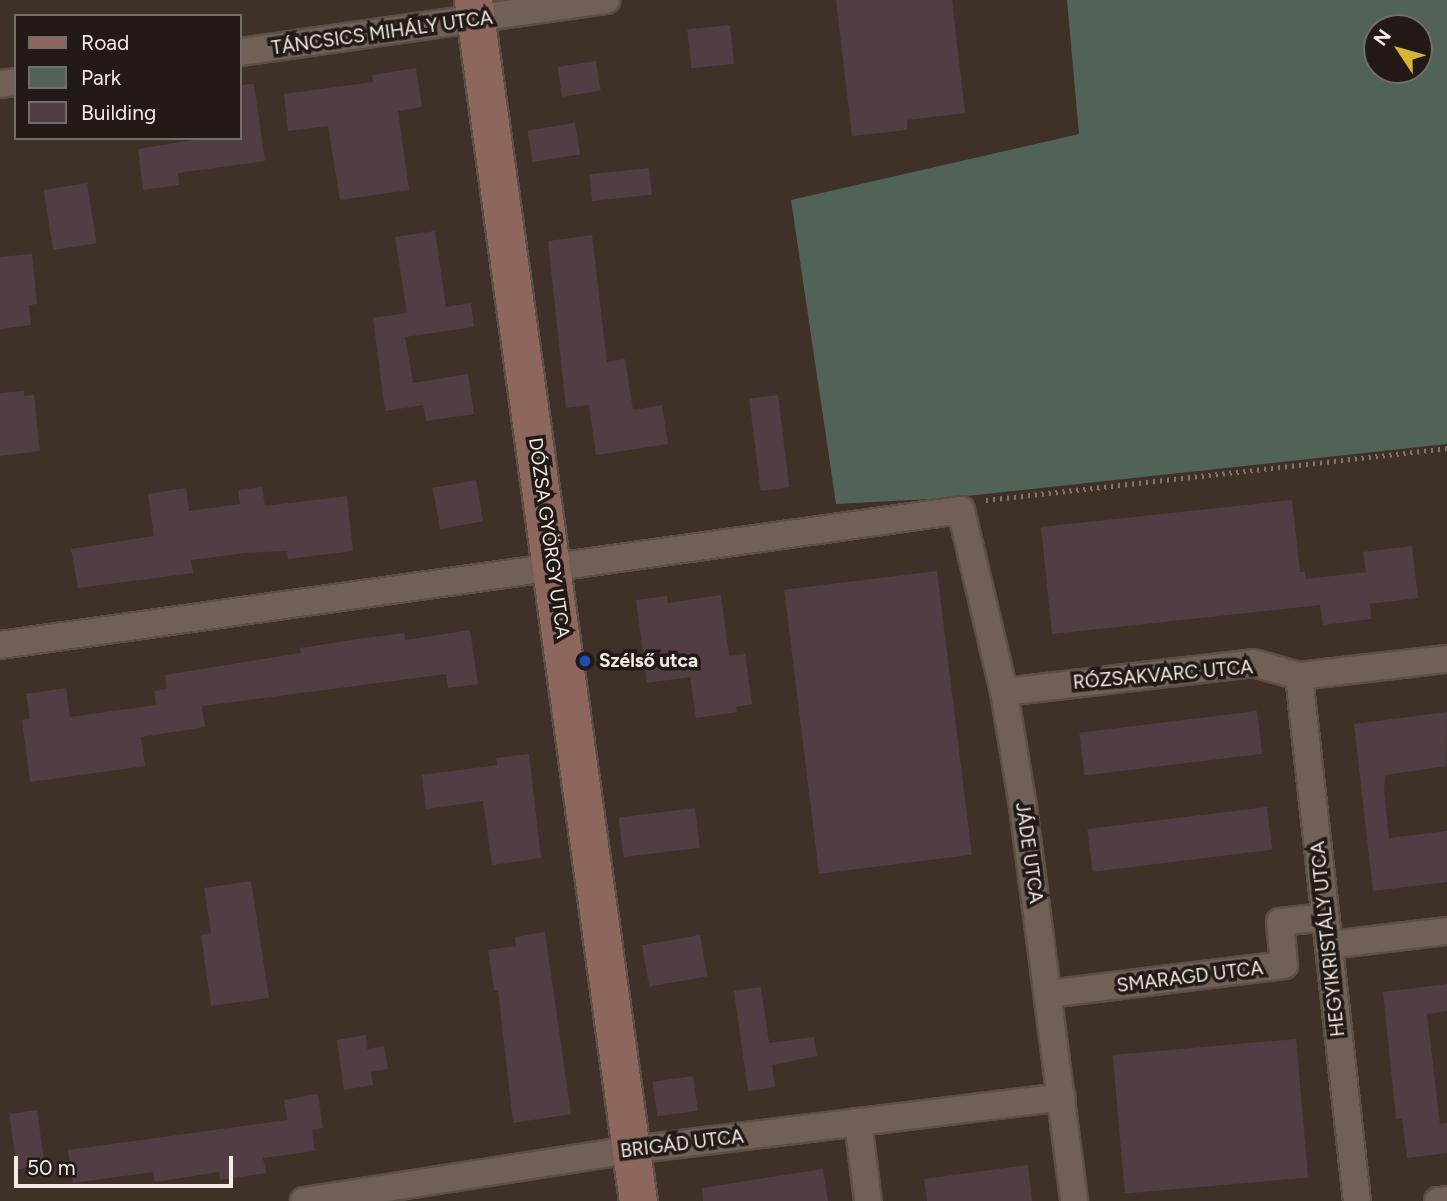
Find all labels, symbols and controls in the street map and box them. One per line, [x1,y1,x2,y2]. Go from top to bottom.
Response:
street label: TÁNCSICS MIHÁLY UTCA [270,6,494,60]
legend [14,14,242,140]
north arrow [1363,14,1433,84]
text: N [1369,25,1396,50]
text: Road [81,30,129,55]
text: Park [81,65,121,90]
text: Building [81,100,156,125]
street label: DÓZSA GYÖRGY UTCA [524,436,574,640]
place label: Szélső utca [599,650,698,672]
marker: Szélső utca [577,653,593,669]
street label: RÓZSAKVARC UTCA [1072,656,1254,694]
street label: JÁDE UTCA [1011,801,1047,905]
street label: HEGYIKRISTÁLY UTCA [1306,840,1350,1038]
street label: SMARAGD UTCA [1115,957,1265,997]
street label: BRIGÁD UTCA [619,1125,745,1163]
scale bar [18,1142,236,1186]
text: 50 m [27,1155,76,1180]

